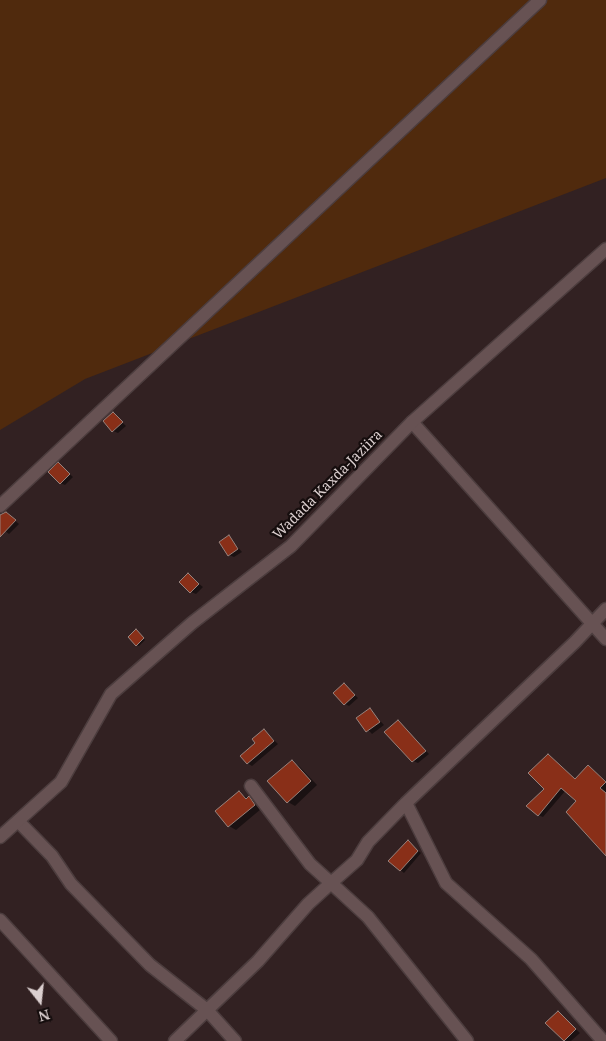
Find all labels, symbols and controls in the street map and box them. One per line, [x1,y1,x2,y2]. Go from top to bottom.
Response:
street label: Wadada Kaxda-Jaziira [270,427,386,543]
north arrow [15,976,65,1026]
text: N [36,1005,52,1027]

